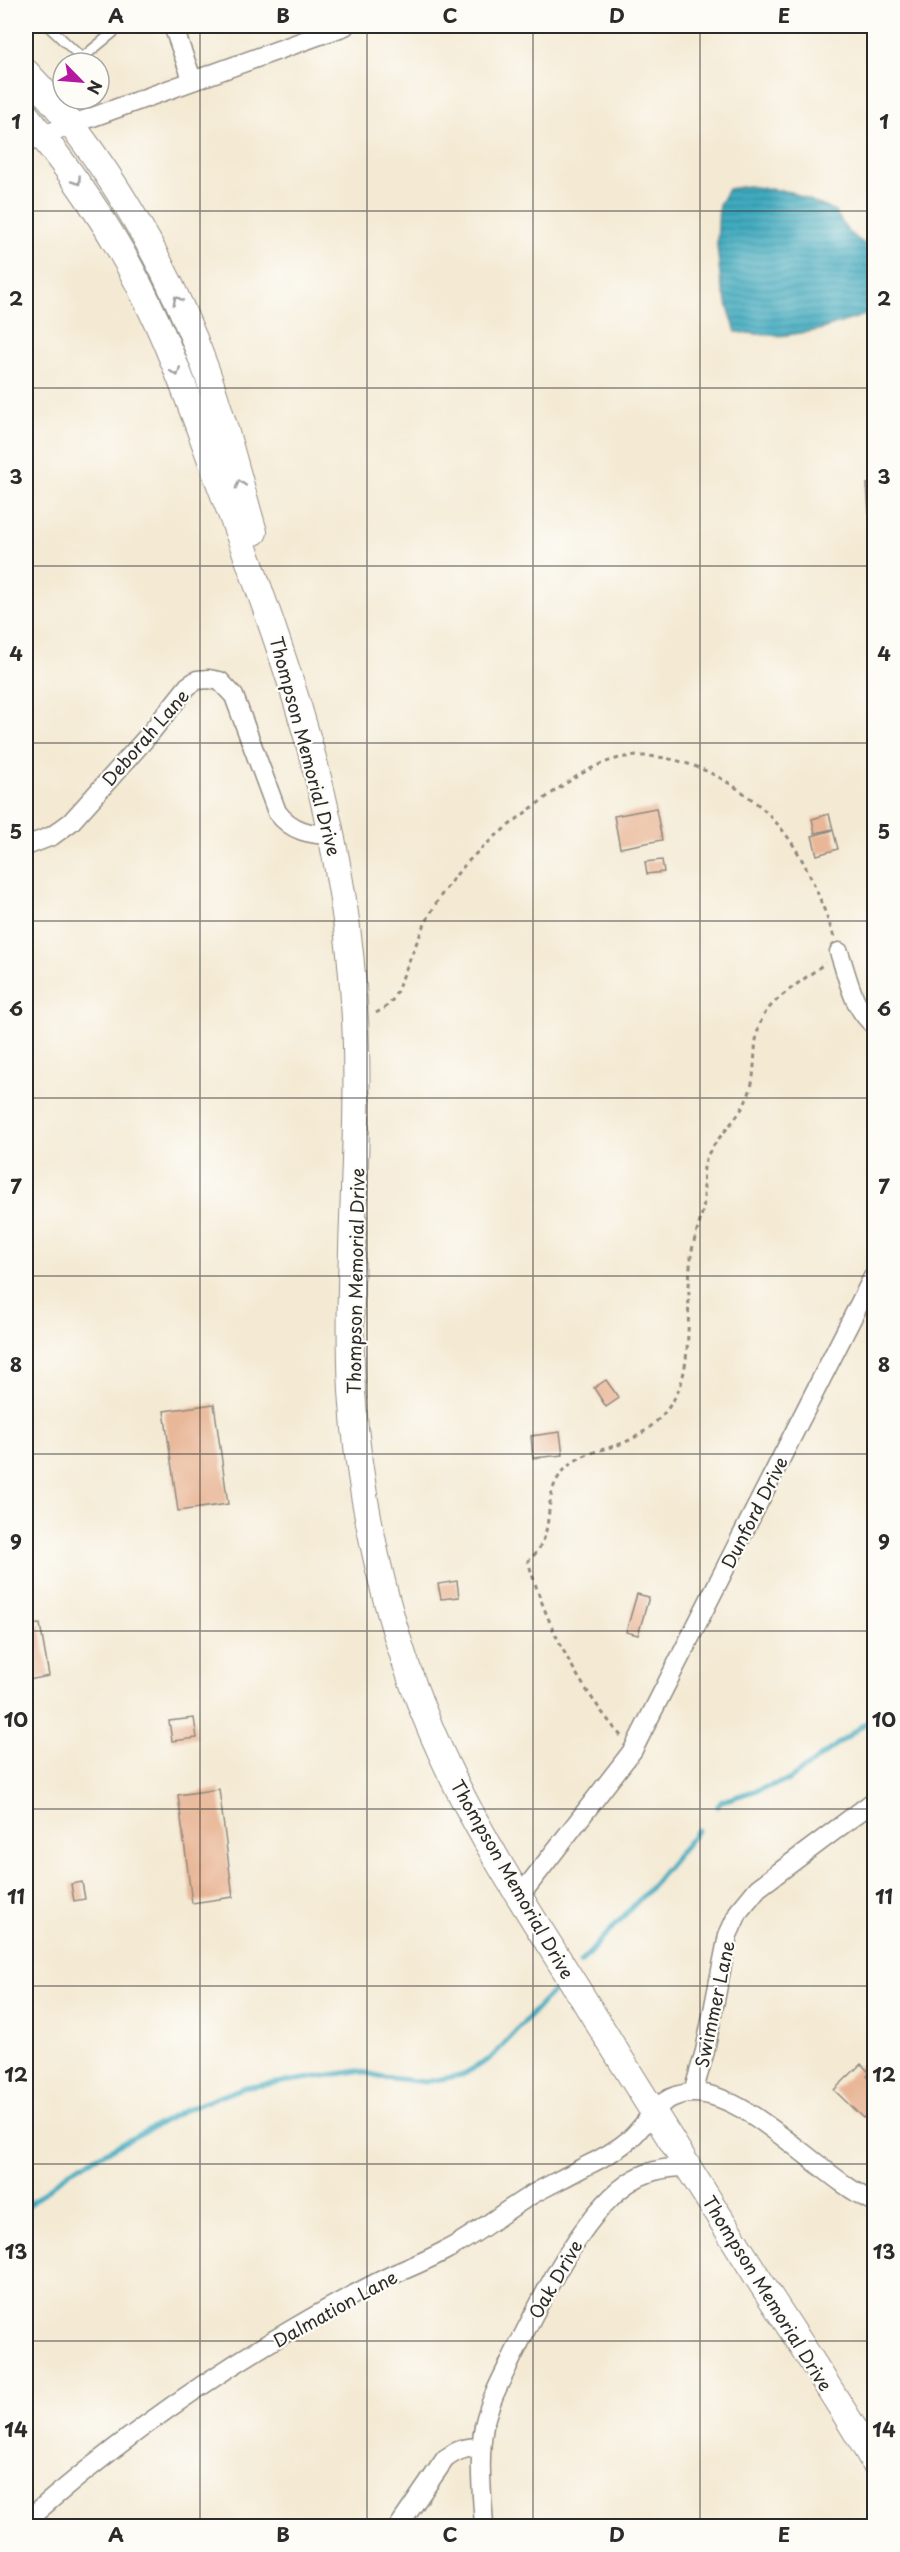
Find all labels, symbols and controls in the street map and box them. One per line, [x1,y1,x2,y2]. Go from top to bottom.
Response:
text: A [108,0,124,30]
text: B [276,0,290,30]
text: C [442,0,458,30]
text: D [609,0,625,30]
text: E [778,0,790,30]
north arrow [51,51,111,111]
text: N [82,77,109,99]
text: 1 [11,106,21,136]
text: 1 [879,106,889,136]
one-way arrow [70,174,81,185]
text: 2 [9,283,23,313]
text: 2 [877,283,891,313]
one-way arrow [173,296,184,307]
one-way arrow [169,366,182,376]
text: 3 [9,461,23,491]
text: 3 [877,461,891,491]
one-way arrow [235,480,247,490]
street label: Thompson Memorial Drive [264,633,348,859]
text: 4 [9,638,23,668]
text: 4 [877,638,891,668]
street label: Deborah Lane [95,683,195,791]
text: 5 [10,816,22,846]
text: 5 [878,816,890,846]
text: 6 [9,993,23,1023]
text: 6 [877,993,891,1023]
street label: Thompson Memorial Drive [340,1168,370,1394]
text: 7 [10,1171,22,1201]
text: 7 [878,1171,890,1201]
text: 8 [10,1349,22,1379]
text: 8 [878,1349,890,1379]
street label: Dunford Drive [714,1451,794,1573]
text: 9 [10,1526,22,1556]
text: 9 [878,1526,890,1556]
text: 10 [4,1704,28,1734]
text: 10 [872,1704,896,1734]
street label: Thompson Memorial Drive [445,1774,581,1984]
text: 11 [7,1881,25,1911]
text: 11 [875,1881,893,1911]
street label: Swimmer Lane [687,1938,741,2070]
text: 12 [4,2059,28,2089]
text: 12 [872,2059,896,2089]
street label: Thompson Memorial Drive [697,2190,839,2396]
street label: Oak Drive [521,2234,589,2324]
text: 13 [5,2236,27,2266]
text: 13 [873,2236,895,2266]
street label: Dalmation Lane [268,2263,402,2353]
text: 14 [4,2414,28,2444]
text: 14 [872,2414,896,2444]
text: A [108,2519,124,2549]
text: B [276,2519,290,2549]
text: C [442,2519,458,2549]
text: D [609,2519,625,2549]
text: E [778,2519,790,2549]

